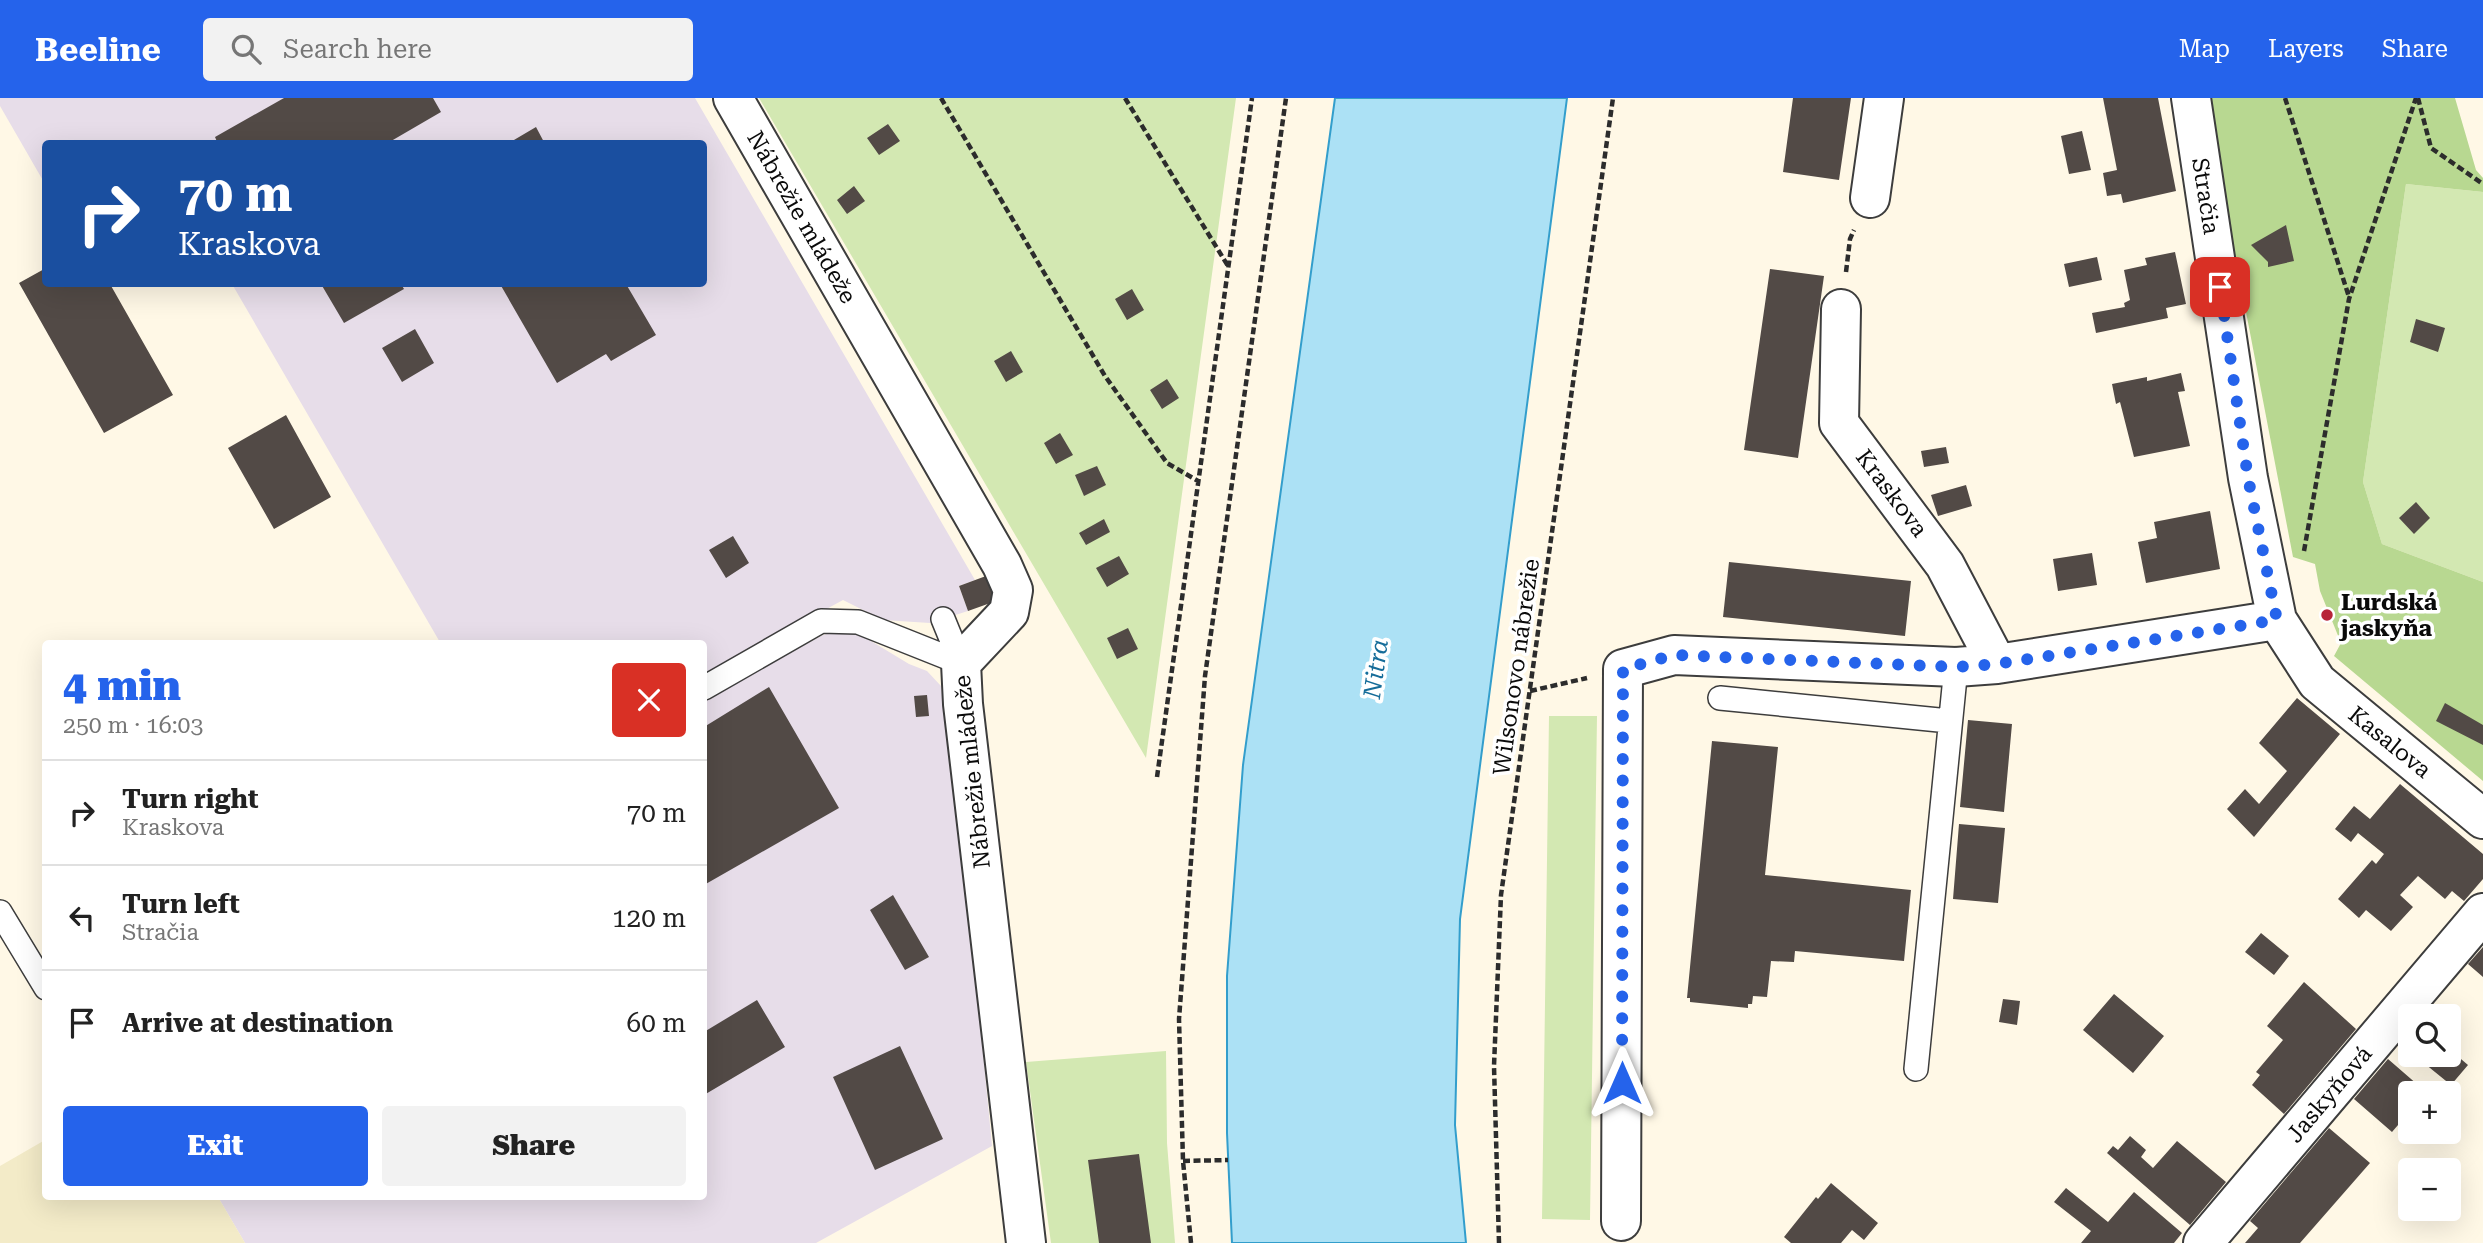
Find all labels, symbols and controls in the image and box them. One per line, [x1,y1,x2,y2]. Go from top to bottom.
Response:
search box [203,18,693,81]
text: Beeline [35,30,161,69]
icon: search [227,30,265,68]
text: Search here [283,34,432,64]
text: Map [2179,35,2230,63]
text: Layers [2268,35,2344,63]
text: Share [2382,35,2448,63]
street label: Nábrežie mládeže [741,126,862,308]
street label: Stračia [2186,156,2225,237]
text: 70 m [178,166,293,223]
icon: right [63,168,154,259]
text: Kraskova [178,225,320,263]
pin [2190,257,2250,317]
icon: arrive [2201,268,2239,306]
street label: Kraskova [1850,444,1933,543]
street label: Wilsonovo nábrežie [1488,557,1545,777]
place label: Lurdská jaskyňa [2339,589,2438,642]
marker: Lurdská jaskyňa [2319,607,2335,623]
water label: Nitra [1358,638,1394,701]
text: 4 min [63,661,181,710]
button: close [612,663,686,737]
street label: Nábrežie mládeže [949,674,996,870]
street label: Kasalova [2343,701,2437,784]
text: 250 m · 16:03 [63,712,203,739]
text: Turn right [122,784,258,814]
icon: right [63,794,101,832]
text: 70 m [627,798,686,828]
text: Kraskova [122,814,224,841]
text: Turn left [122,889,240,919]
icon: left [63,899,101,937]
text: 120 m [612,903,686,933]
text: Stračia [122,919,199,946]
icon: arrive [63,1004,101,1042]
map controls [2398,1004,2461,1221]
button: search [2398,1004,2461,1067]
text: Arrive at destination [122,1008,393,1038]
text: 60 m [627,1008,686,1038]
street label: Jaskyňová [2281,1040,2378,1148]
position arrow [1585,1046,1659,1120]
button: + [2398,1081,2461,1144]
button: Exit [63,1106,368,1186]
button: Share [382,1106,686,1186]
button: − [2398,1158,2461,1221]

